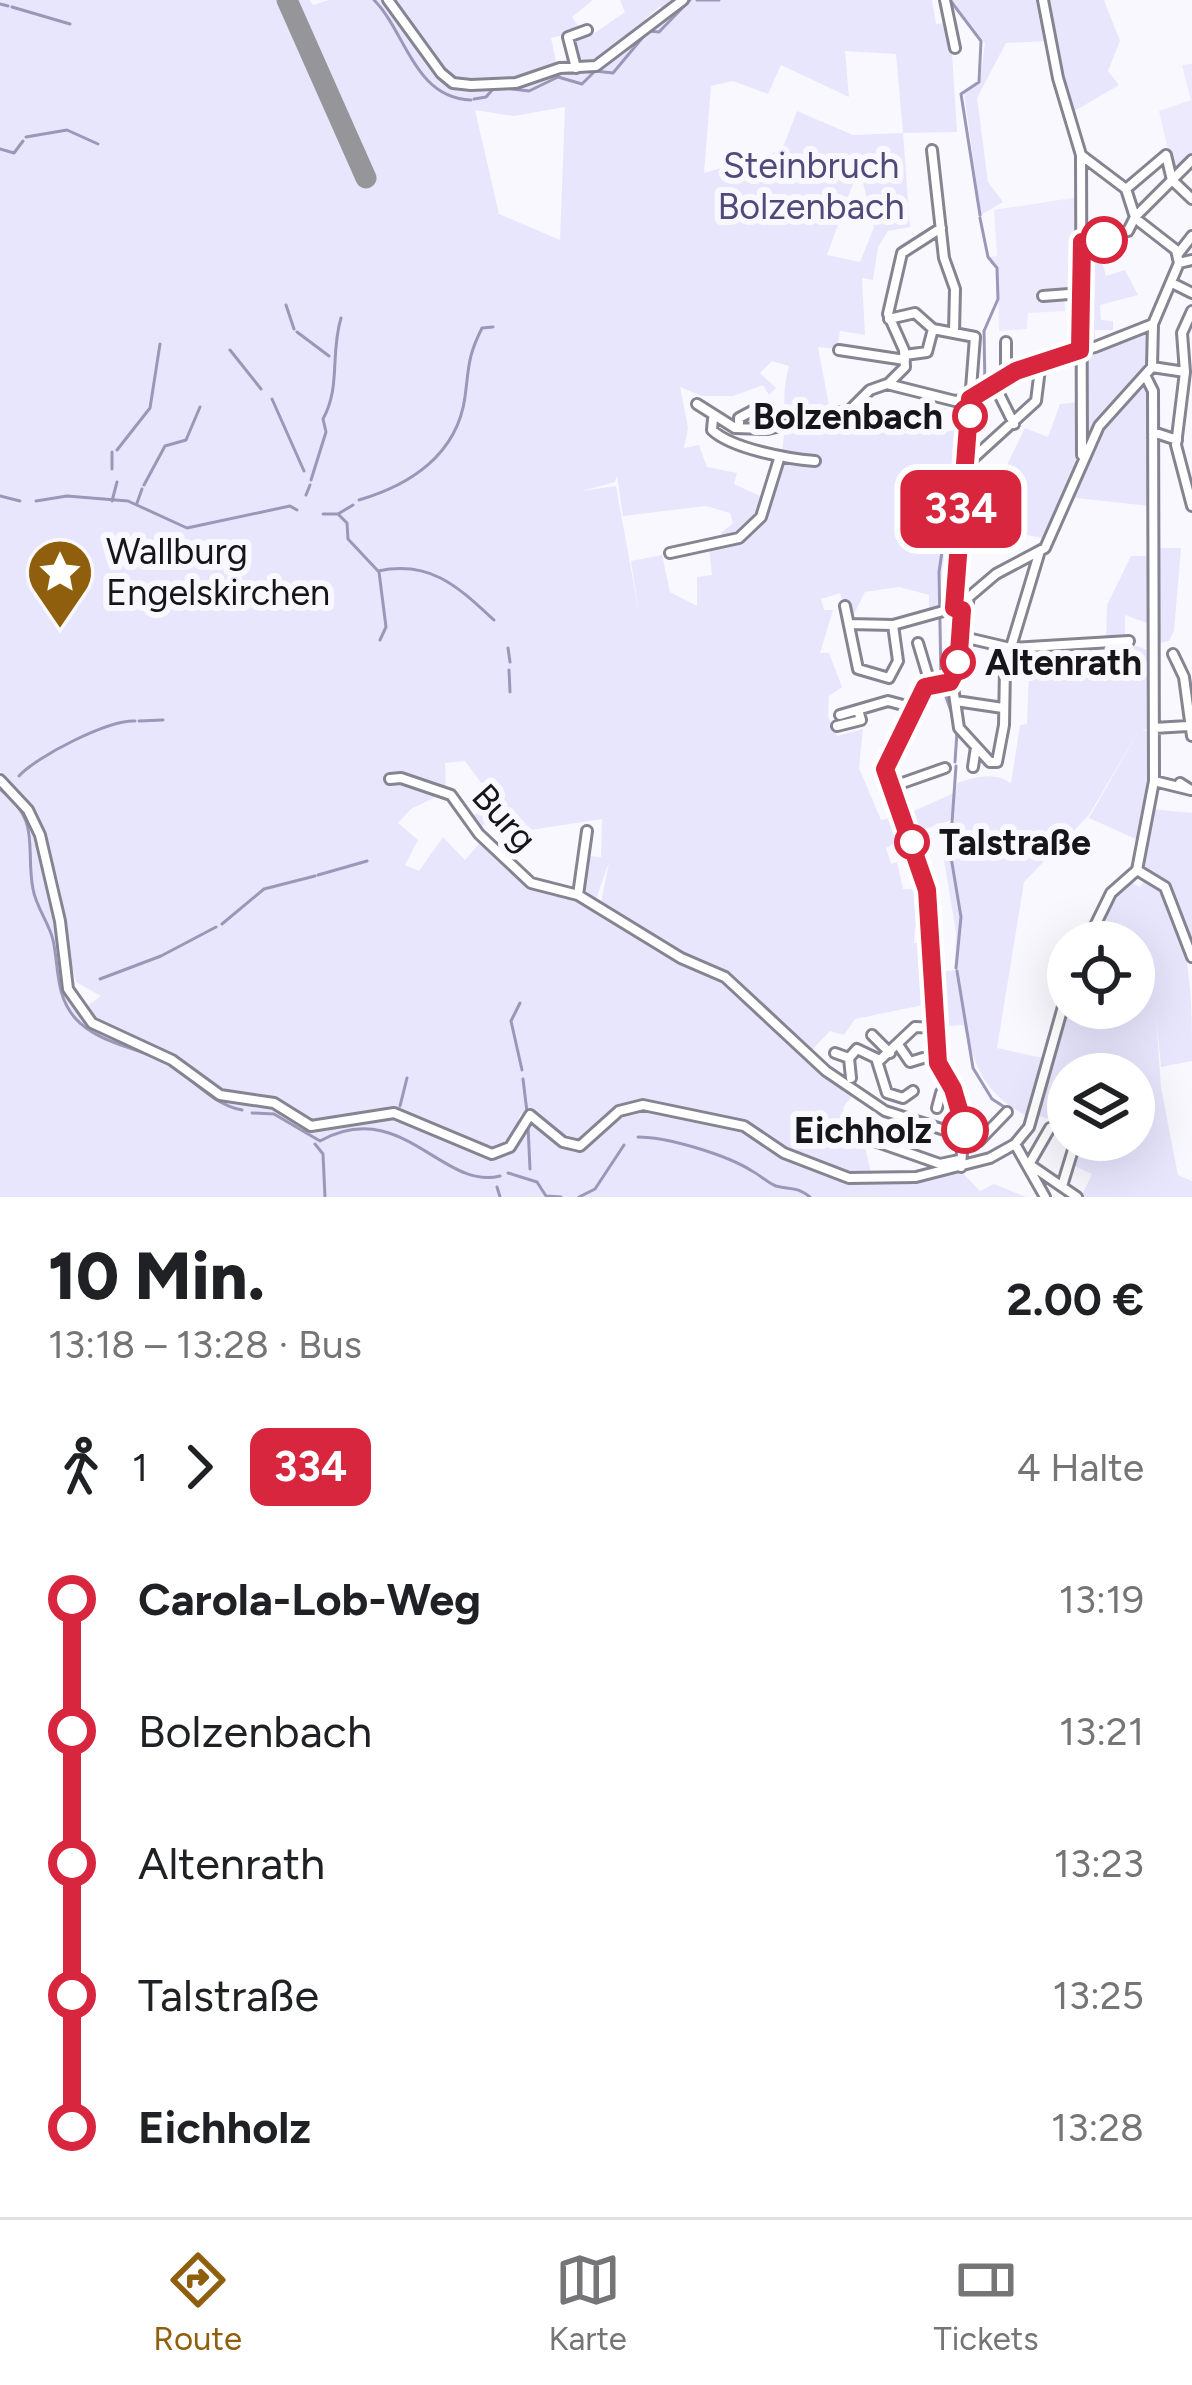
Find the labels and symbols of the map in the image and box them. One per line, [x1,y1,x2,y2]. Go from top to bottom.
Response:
park label: Steinbruch Bolzenbach [717,144,905,228]
unlabelled marker [1082,218,1126,262]
place label: Bolzenbach [753,395,943,438]
marker: Bolzenbach [954,400,986,432]
line badge: 334 [892,470,1030,548]
place label: Wallburg Engelskirchen [106,530,330,614]
place icon: Wallburg Engelskirchen [25,537,95,631]
place label: Altenrath [985,641,1142,684]
marker: Altenrath [942,646,974,678]
street label: Burg [463,775,546,860]
place label: Talstraße [939,821,1091,864]
marker: Talstraße [896,826,928,858]
marker: Eichholz [943,1108,987,1152]
place label: Eichholz [794,1109,932,1152]

